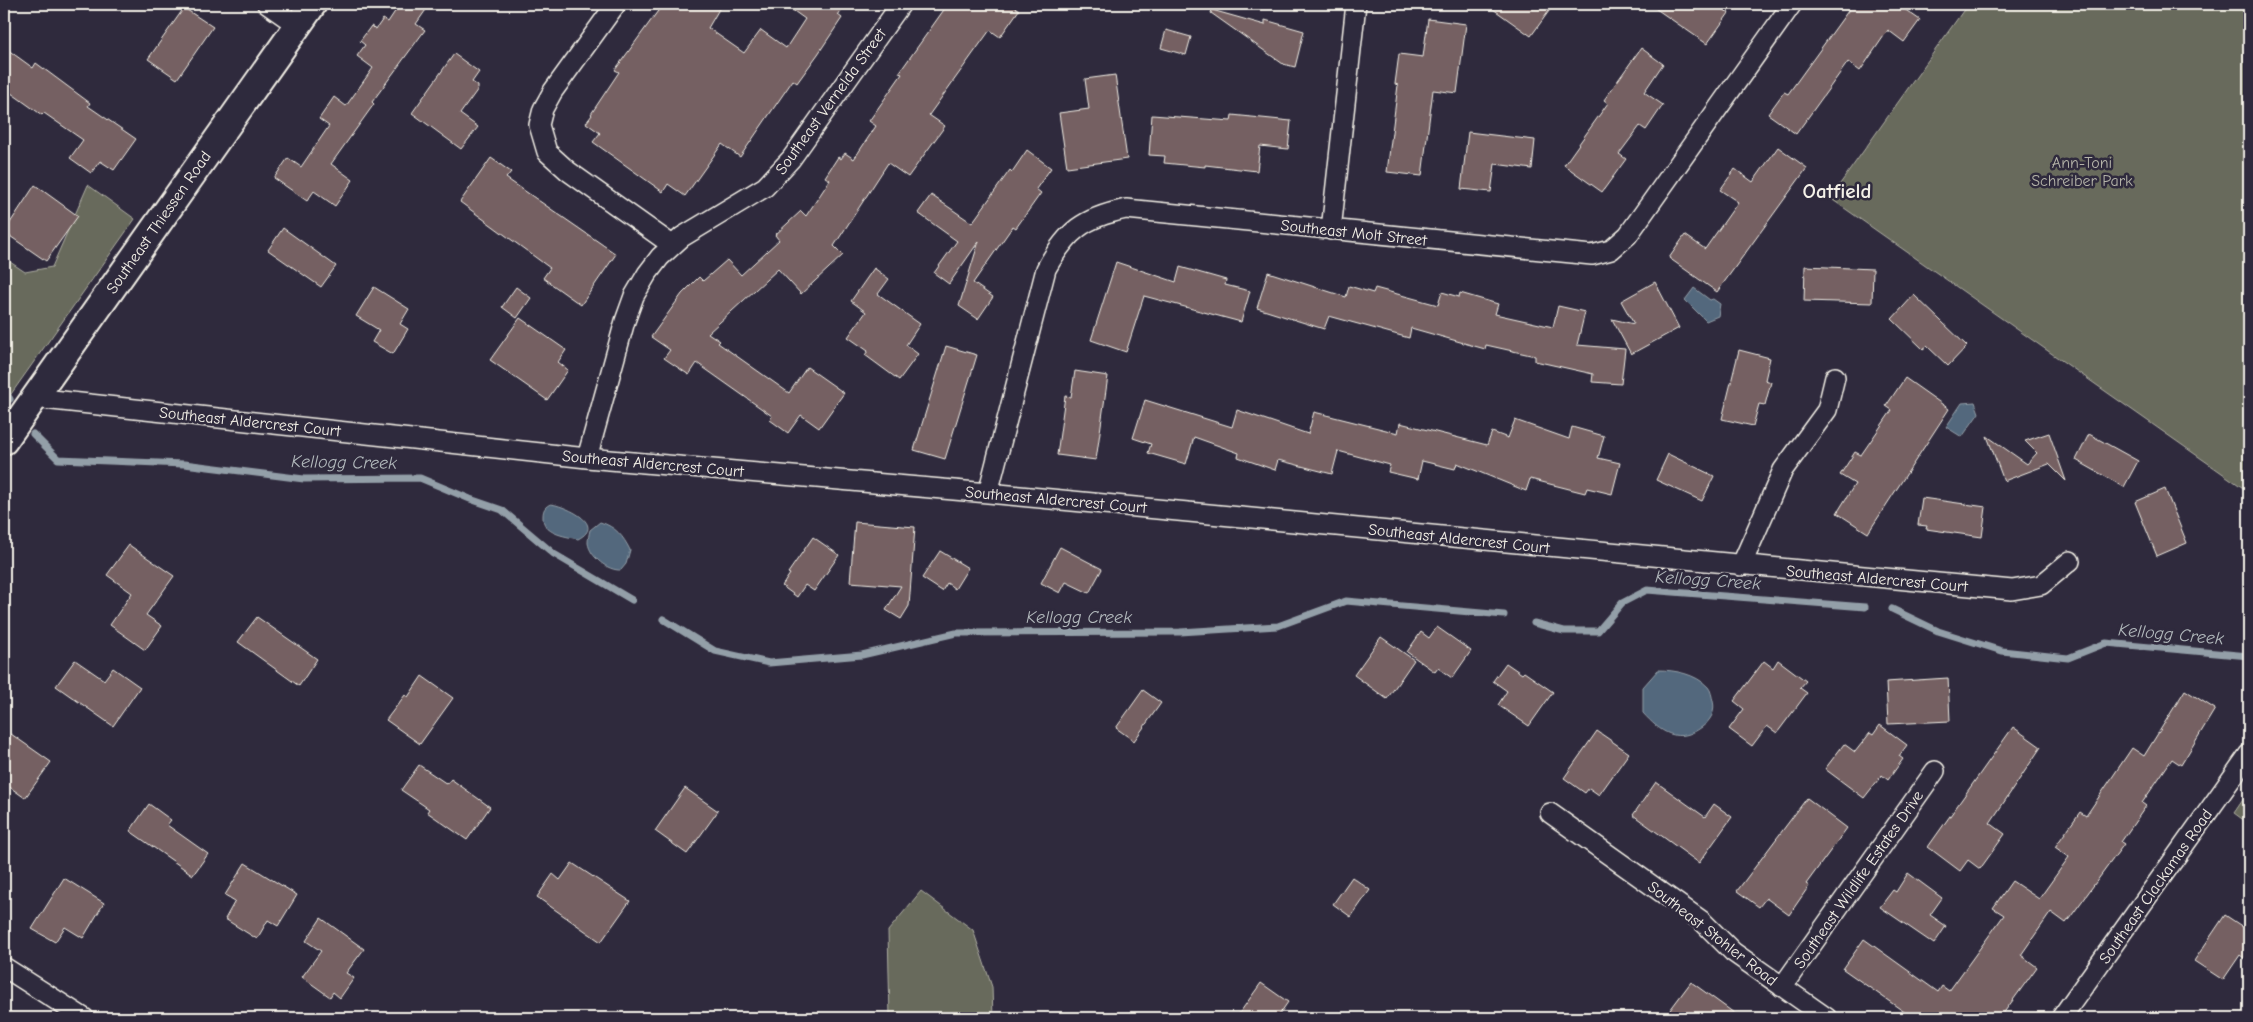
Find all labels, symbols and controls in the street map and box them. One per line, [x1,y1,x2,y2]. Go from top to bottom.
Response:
street label: Southeast Vernelda Street [772,25,890,178]
street label: Southeast Thiessen Road [103,148,215,297]
park label: Ann-Toni Schreiber Park [2031,154,2133,190]
district label: Oatfield [1802,179,1872,203]
street label: Southeast Molt Street [1280,216,1428,250]
street label: Southeast Aldercrest Court [158,404,342,441]
street label: Southeast Aldercrest Court [561,447,745,481]
water label: Kellogg Creek [291,451,397,474]
street label: Southeast Aldercrest Court [964,483,1148,517]
street label: Southeast Aldercrest Court [1367,521,1551,558]
street label: Southeast Aldercrest Court [1785,562,1969,596]
water label: Kellogg Creek [1654,566,1762,595]
water label: Kellogg Creek [1026,607,1132,628]
water label: Kellogg Creek [2117,619,2225,650]
street label: Southeast Wildlife Estates Drive [1790,787,1927,972]
street label: Southeast Clackamas Road [2096,806,2216,967]
street label: Southeast Stohler Road [1644,878,1781,990]

